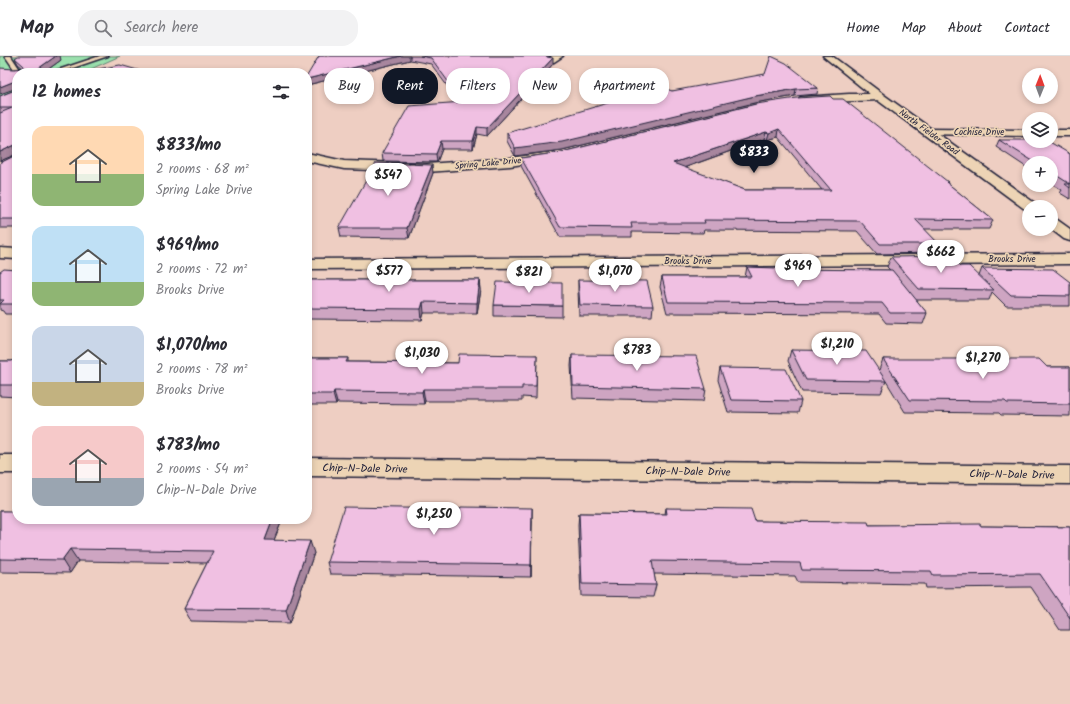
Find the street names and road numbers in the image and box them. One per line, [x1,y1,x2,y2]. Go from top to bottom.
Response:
street label: North Fielder Road [895,105,962,160]
street label: Cochise Drive [954,125,1004,140]
street label: Spring Lake Drive [454,153,522,174]
street label: Brooks Drive [988,252,1036,267]
street label: Brooks Drive [664,254,712,269]
street label: Chip-N-Dale Drive [322,459,408,479]
street label: Chip-N-Dale Drive [645,462,731,482]
street label: Chip-N-Dale Drive [969,465,1055,485]

